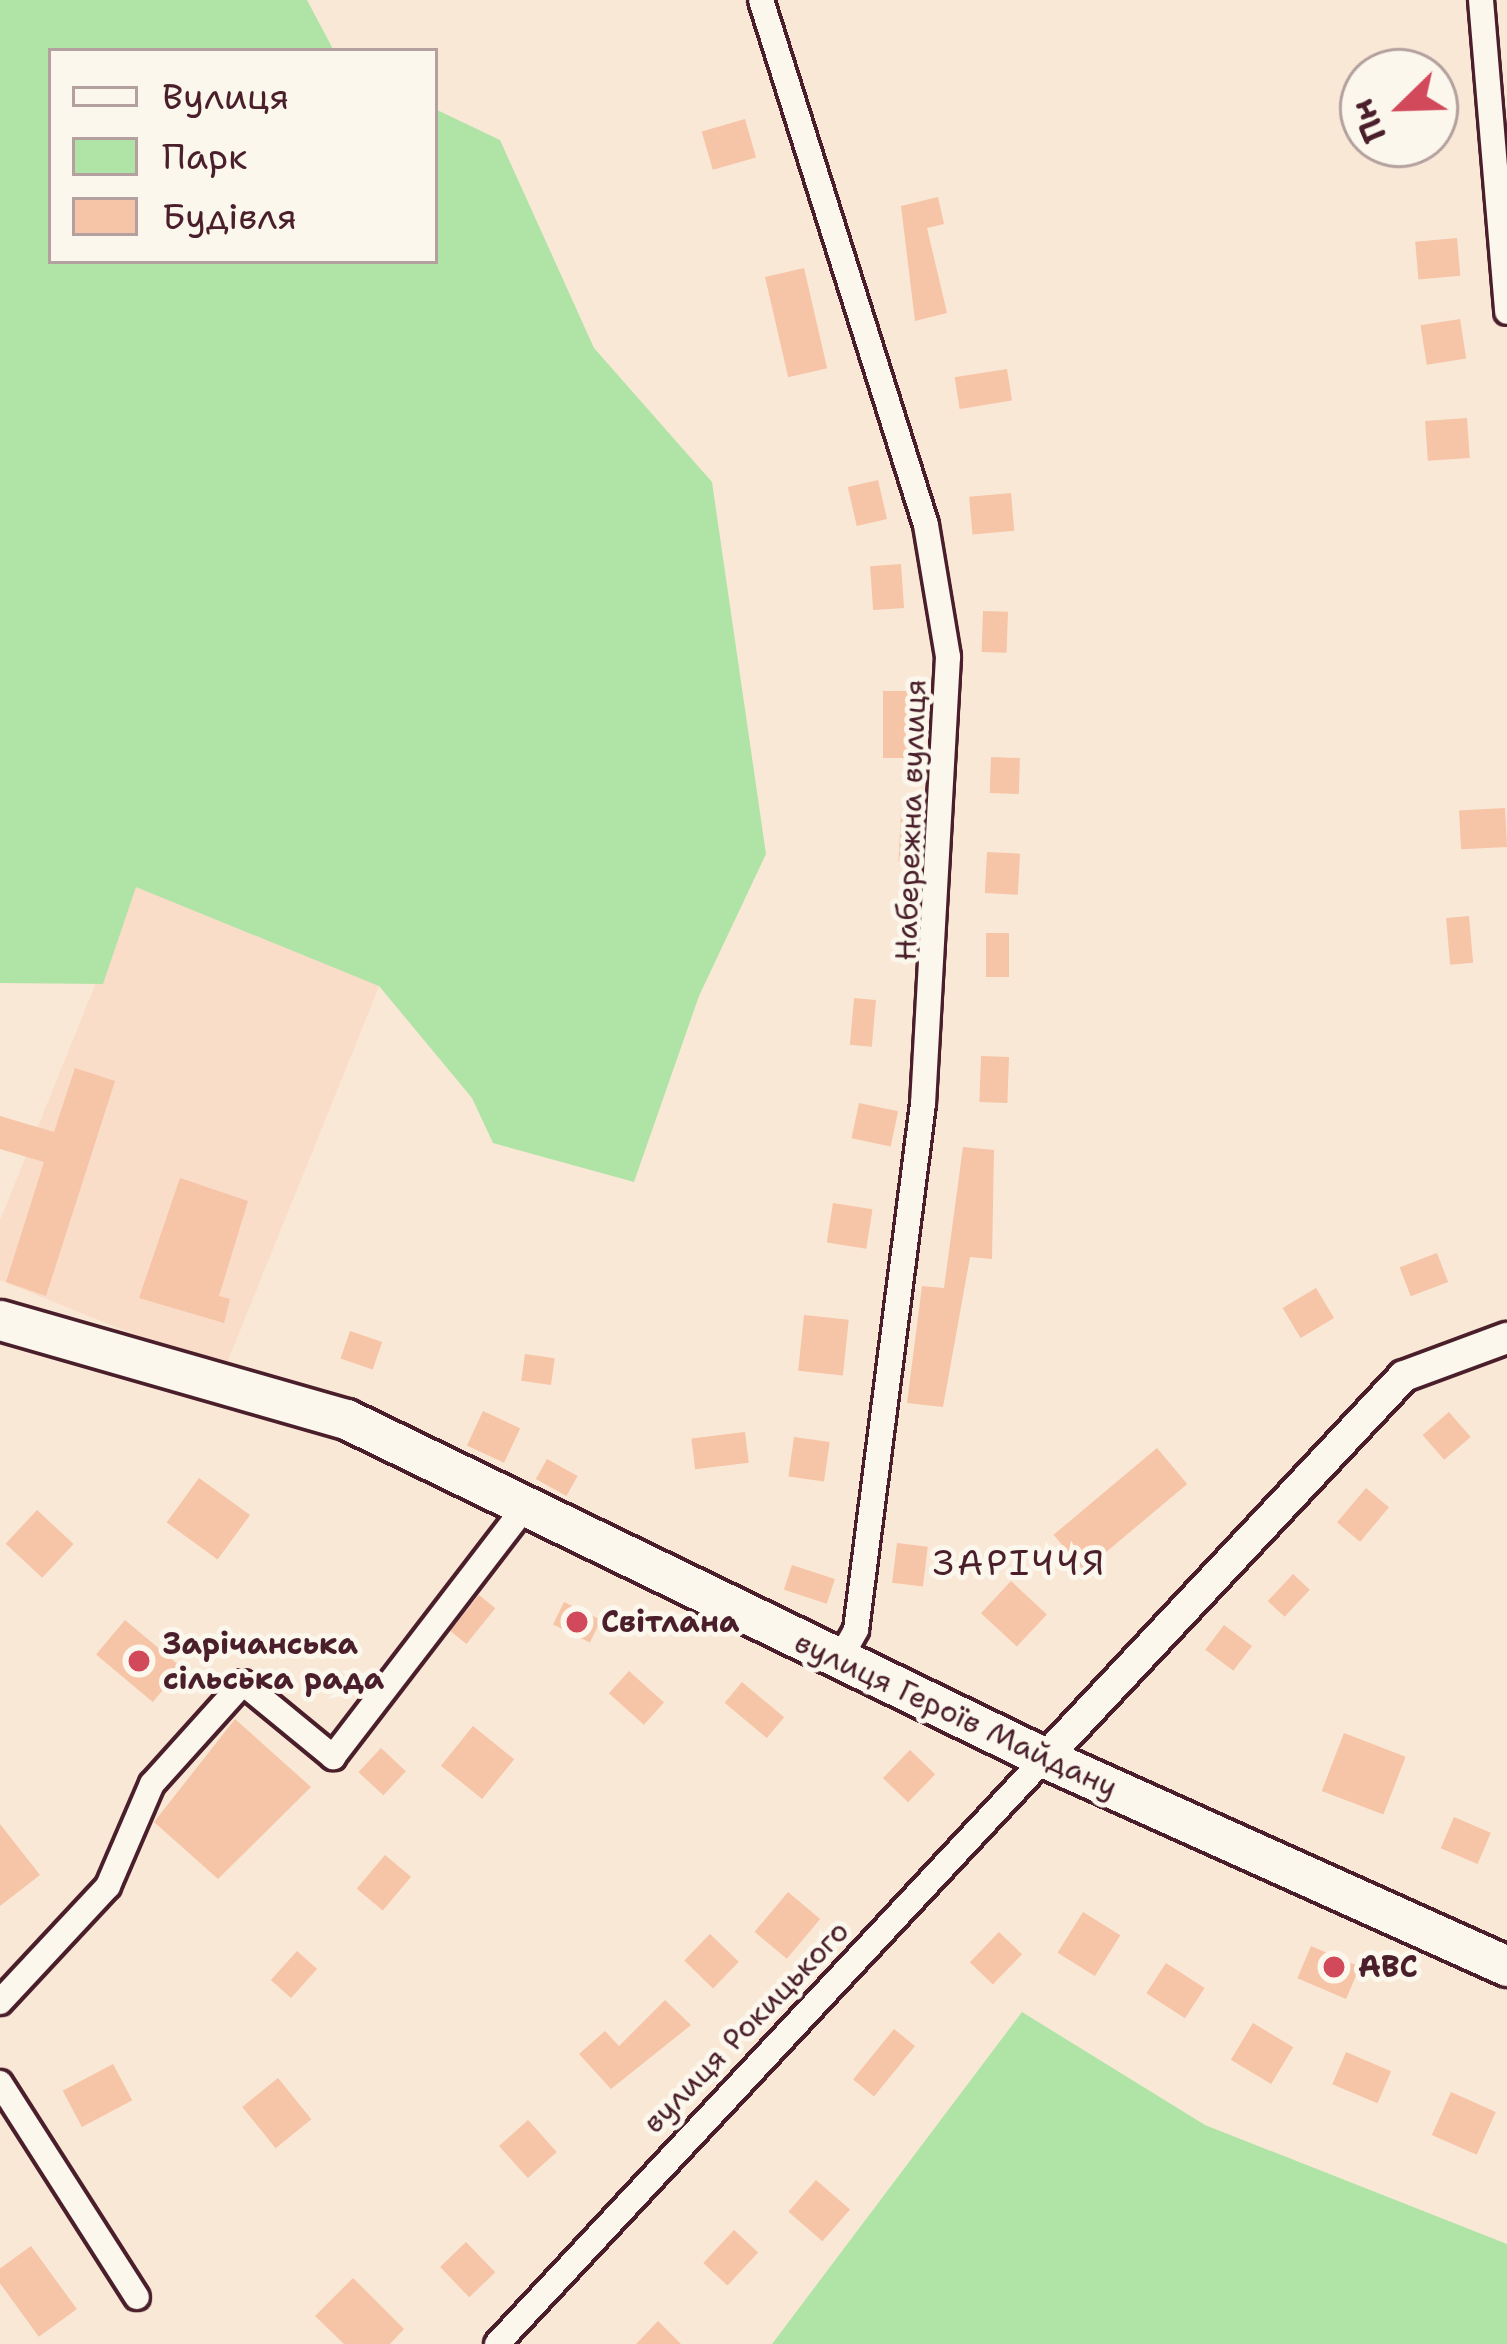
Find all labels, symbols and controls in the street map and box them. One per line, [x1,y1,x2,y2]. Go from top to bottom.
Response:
legend [48,48,438,264]
north arrow [1339,48,1459,168]
text: Вулиця [162,72,289,121]
text: Пн [1339,92,1397,150]
text: Парк [162,132,247,181]
text: Будівля [162,192,297,241]
street label: Набережна вулиця [888,678,934,962]
district label: ЗАРІЧЧЯ [933,1541,1107,1585]
place label: Світлана [601,1604,740,1640]
marker: Світлана [564,1609,590,1635]
street label: вулиця Героїв Майдану [789,1624,1123,1806]
place label: Зарічанська сільська рада [163,1626,384,1696]
marker: Зарічанська сільська рада [126,1648,152,1674]
street label: вулиця Рокицького [635,1913,857,2141]
place label: ABC [1358,1949,1418,1985]
marker: ABC [1321,1954,1347,1980]

